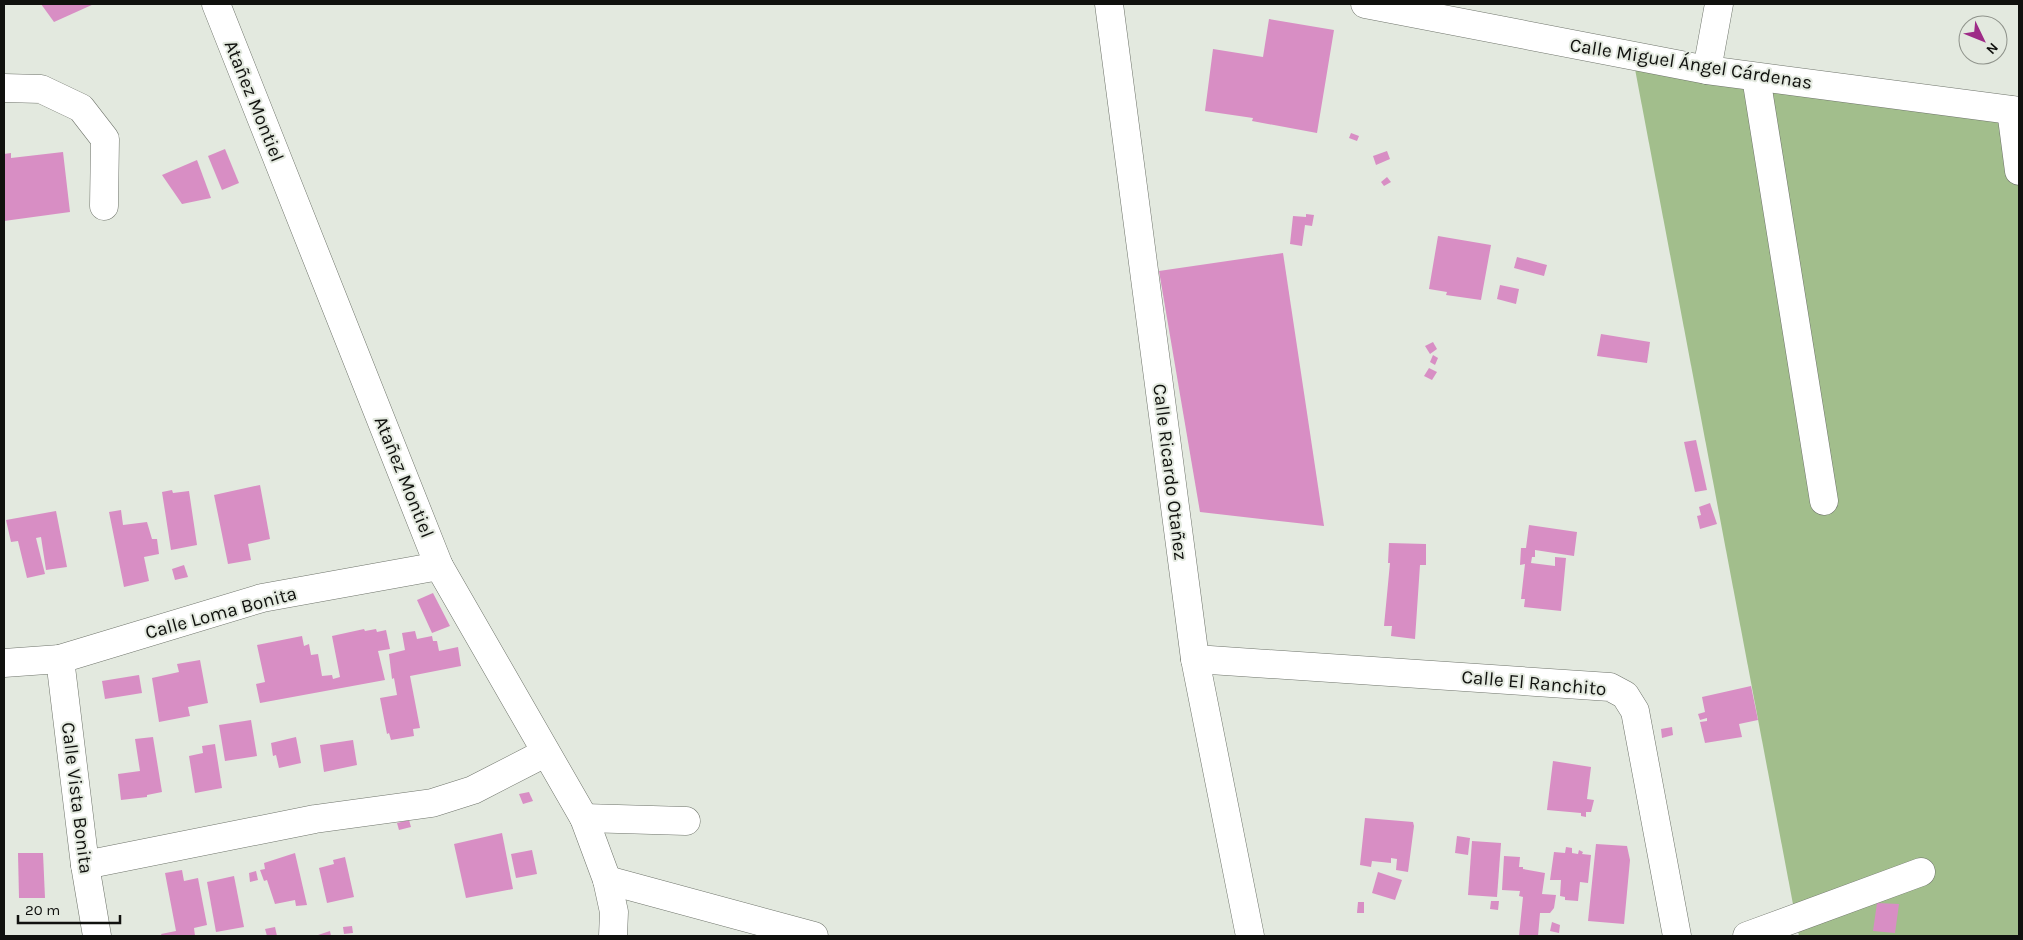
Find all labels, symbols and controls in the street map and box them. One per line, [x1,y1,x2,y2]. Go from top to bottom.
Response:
north arrow [1958,15,2008,65]
street label: Calle Miguel Ángel Cárdenas [1568,33,1814,94]
street label: Atañez Montiel [220,37,288,165]
text: N [1982,39,2002,58]
street label: Calle Ricardo Otañez [1148,382,1192,562]
street label: Atañez Montiel [370,413,438,541]
street label: Calle Loma Bonita [143,582,299,644]
street label: Calle El Ranchito [1461,666,1607,700]
street label: Calle Vista Bonita [57,721,97,875]
scale bar [18,892,120,924]
text: 20 m [25,901,60,919]

